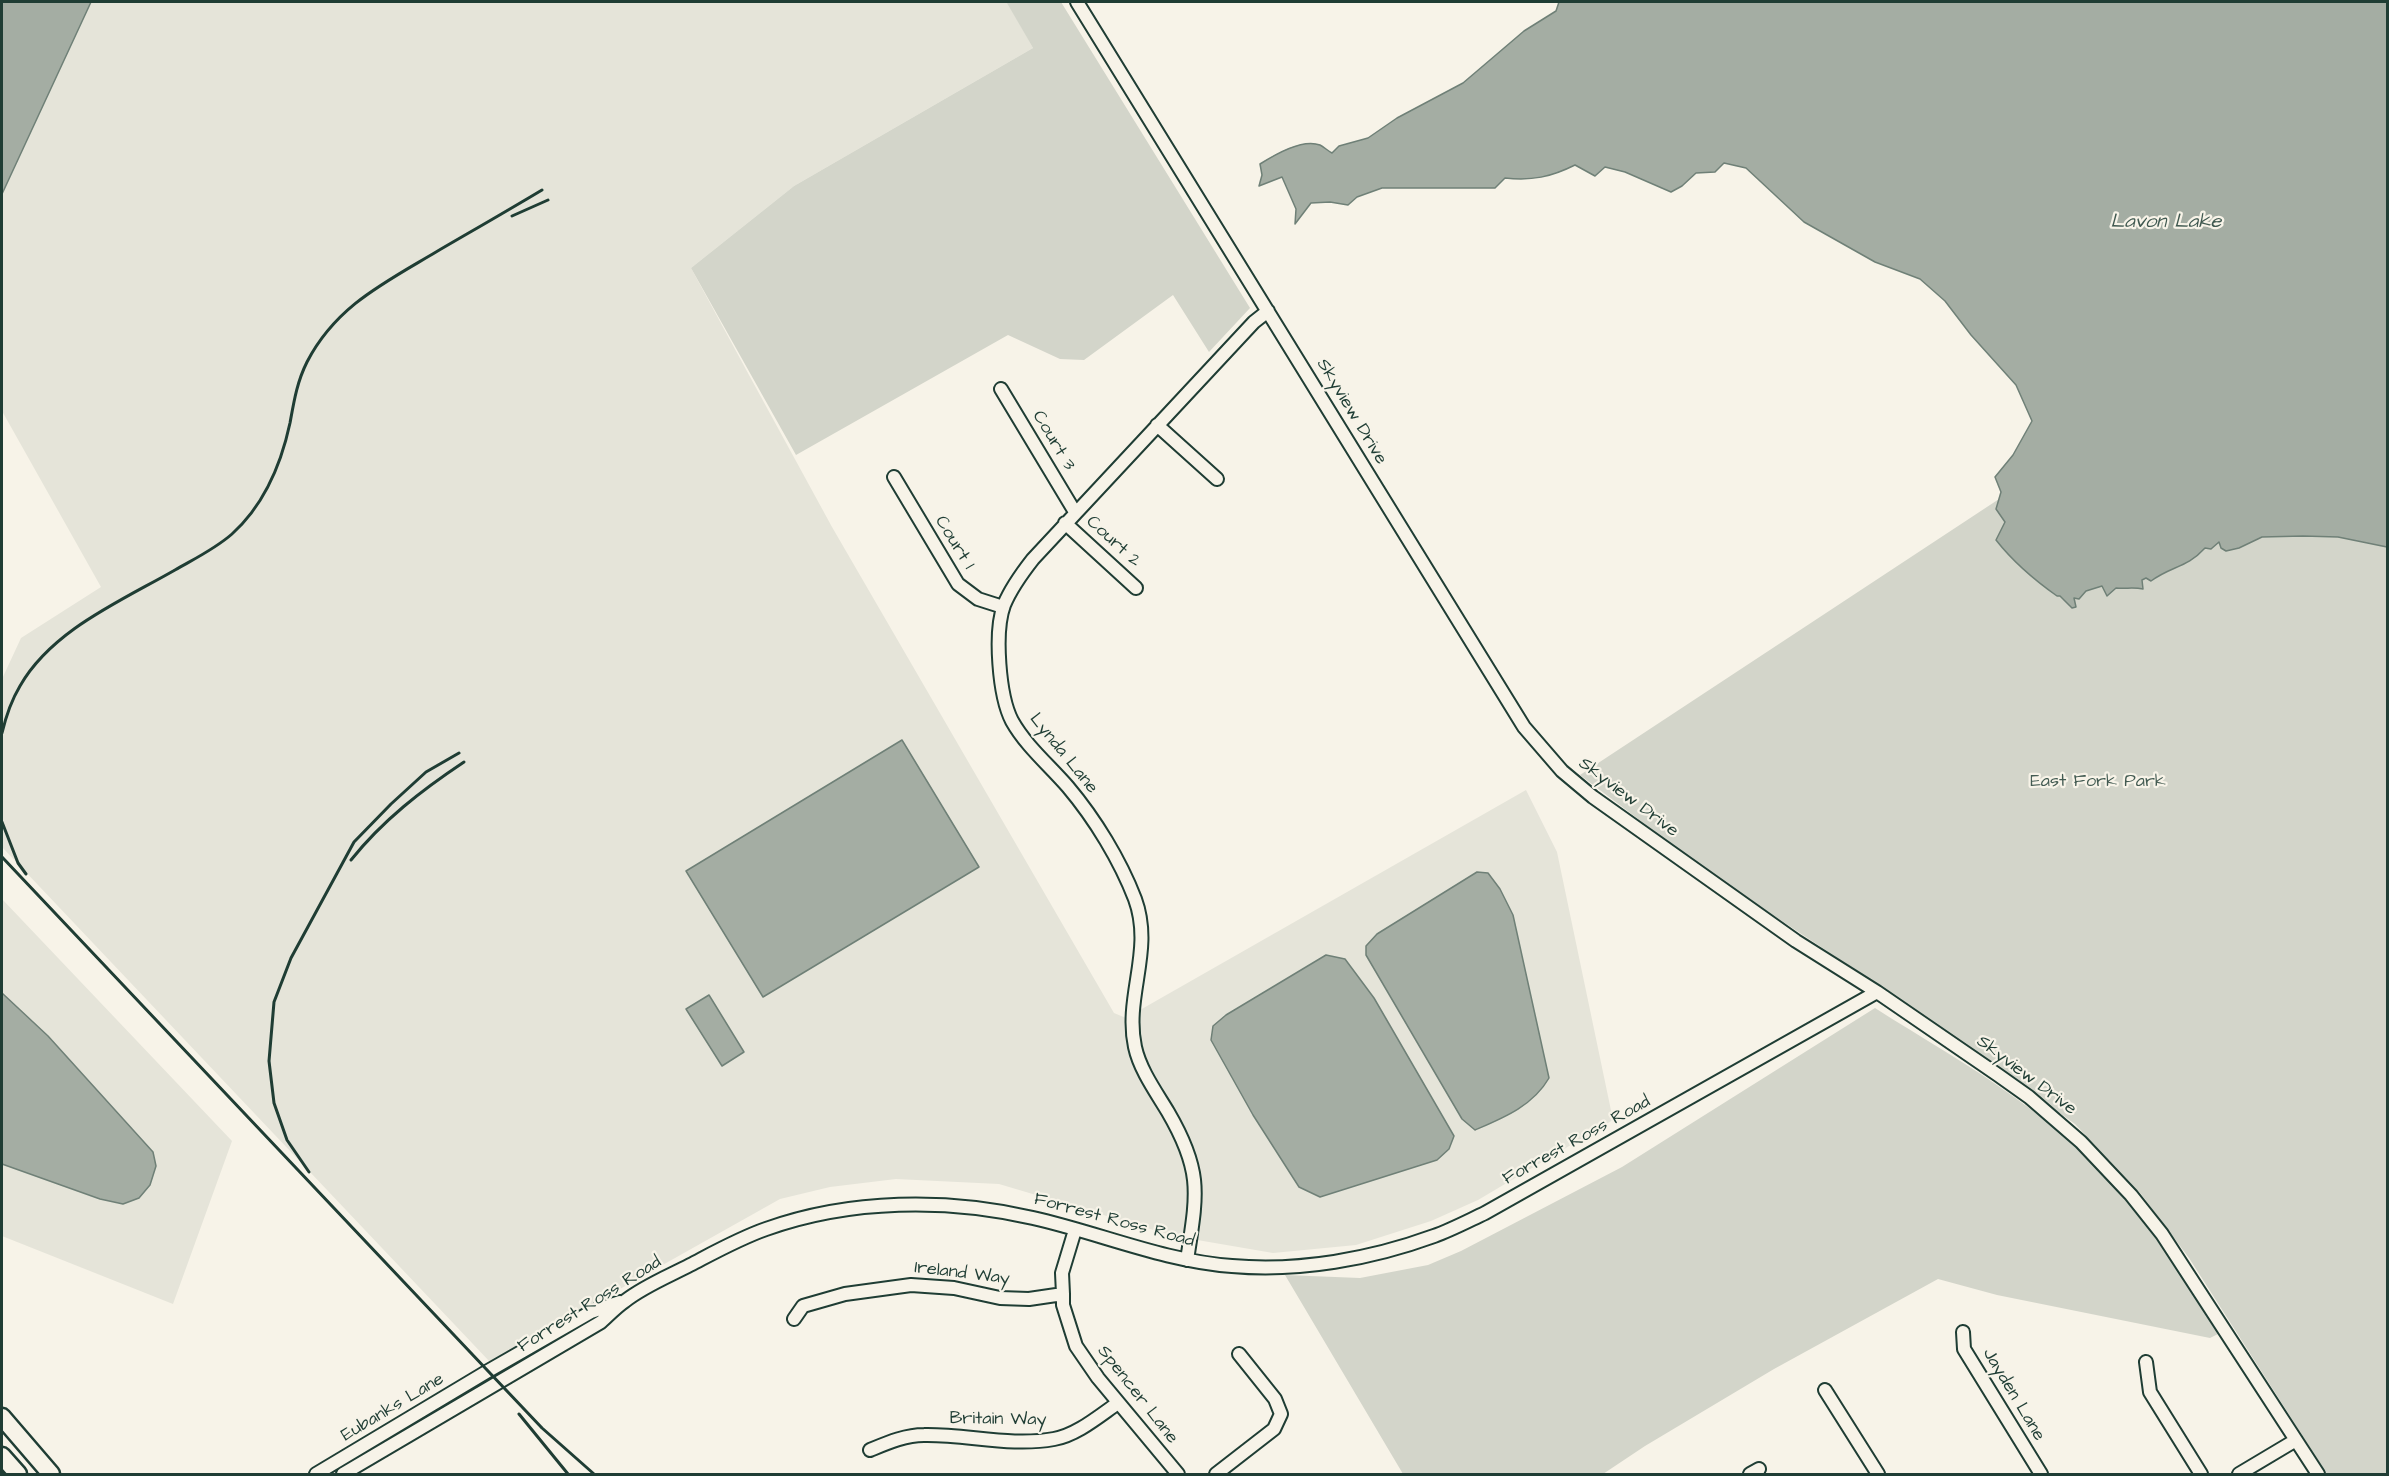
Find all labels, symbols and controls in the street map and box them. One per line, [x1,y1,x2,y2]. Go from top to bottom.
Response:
water label: Lavon Lake [2111,211,2221,235]
street label: Skyview Drive [1311,355,1391,469]
street label: Court 3 [1027,407,1079,475]
street label: Court 1 [929,512,979,574]
street label: Court 2 [1081,512,1145,572]
street label: Lynda Lane [1024,709,1102,799]
street label: Skyview Drive [1574,753,1682,843]
park label: East Fork Park [2030,771,2166,793]
street label: Skyview Drive [1972,1031,2080,1121]
street label: Forrest Ross Road [1499,1091,1655,1191]
street label: Forrest Ross Road [1031,1189,1197,1253]
street label: Forrest Ross Road [514,1252,666,1358]
street label: Ireland Way [913,1257,1011,1291]
street label: Spencer Lane [1092,1341,1182,1449]
street label: Jayden Lane [1977,1345,2049,1445]
street label: Eubanks Lane [338,1369,448,1447]
street label: Britain Way [949,1408,1047,1432]

